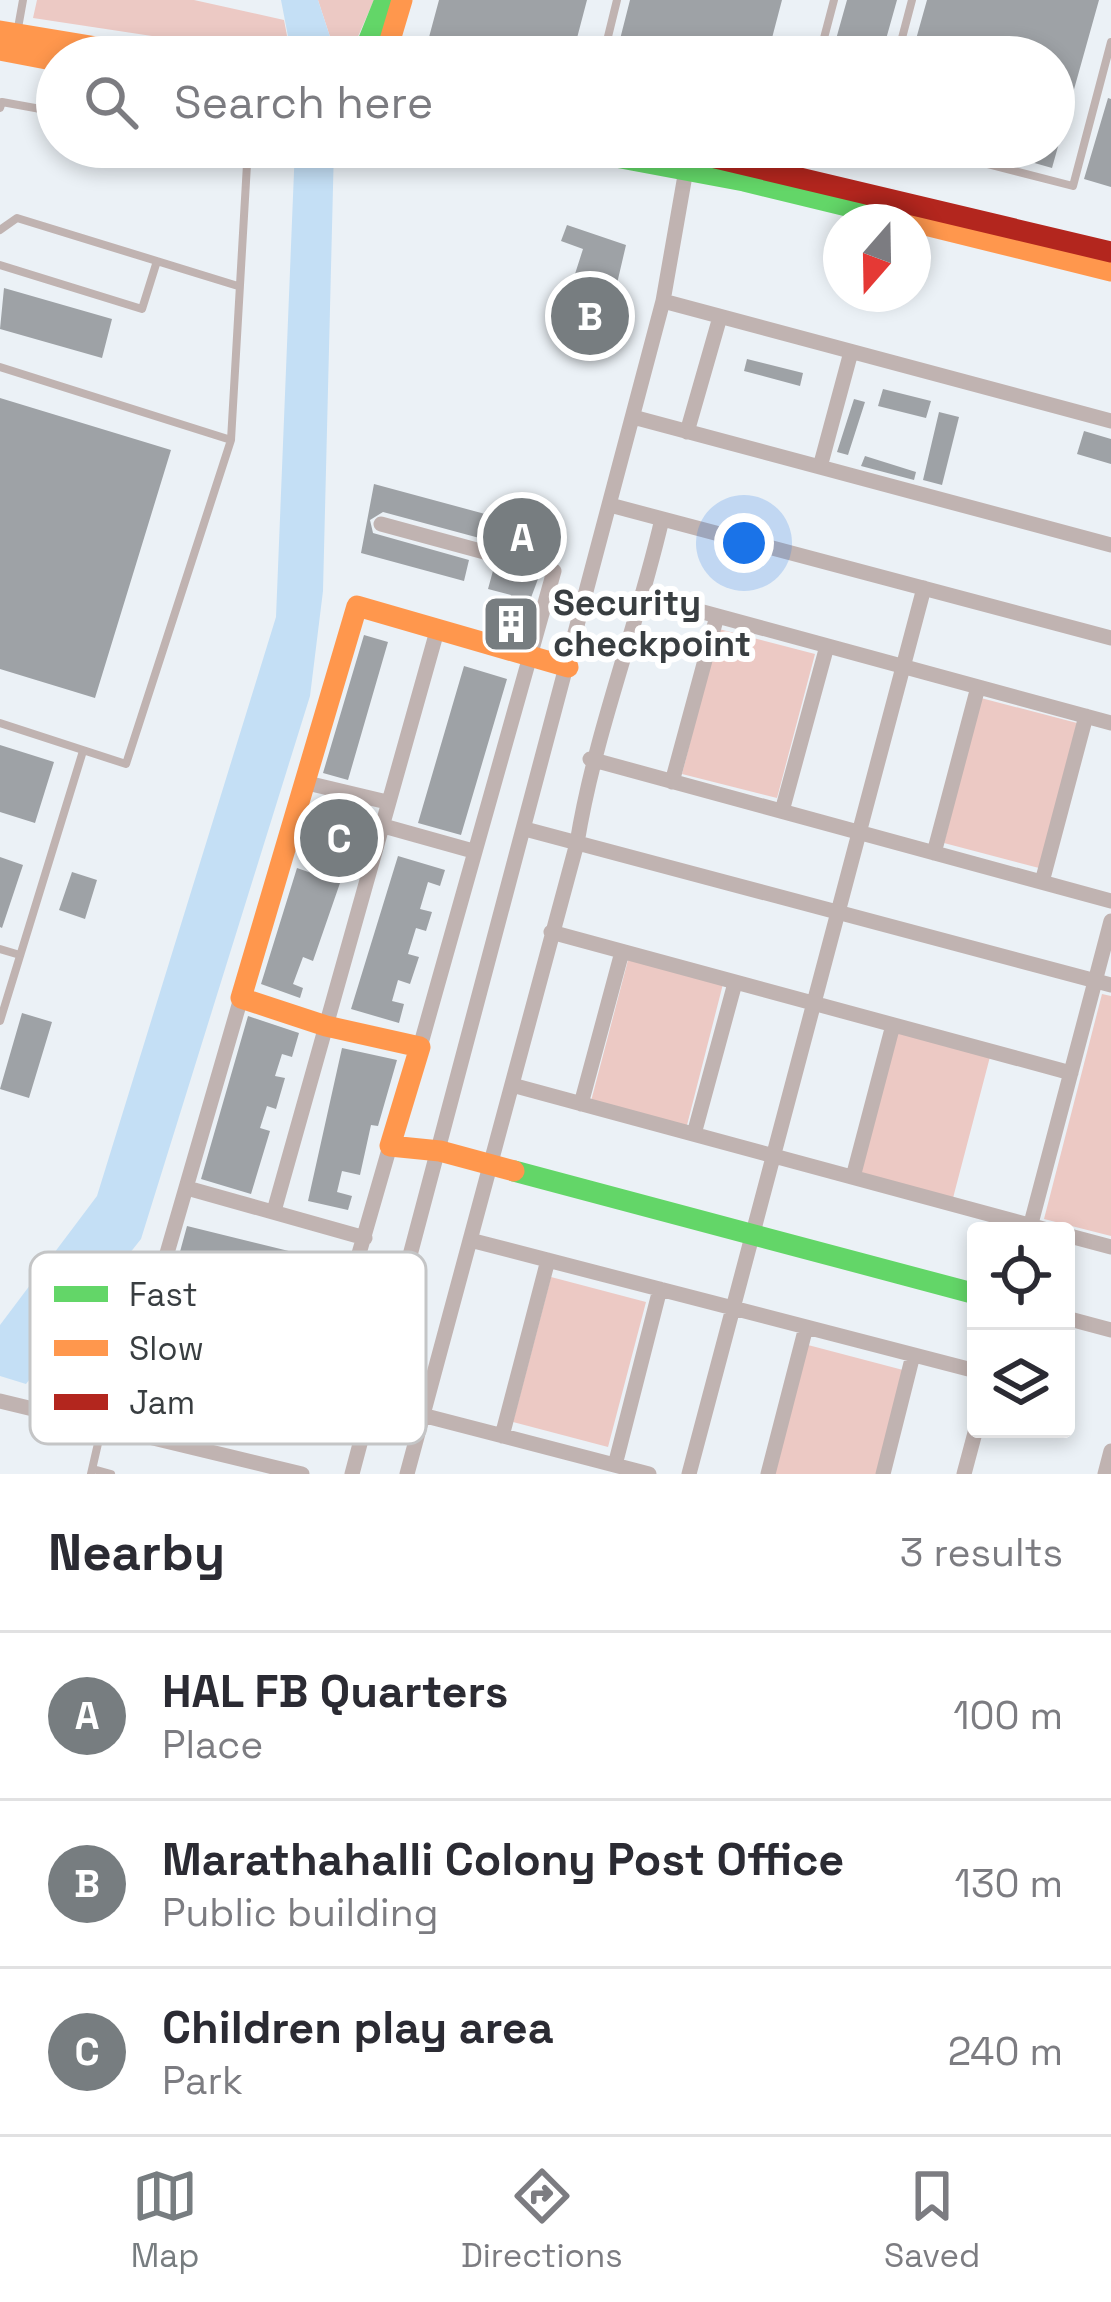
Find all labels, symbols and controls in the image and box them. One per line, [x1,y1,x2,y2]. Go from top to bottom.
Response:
search box [36,36,1075,168]
icon: search [78,69,144,135]
text: Search here [174,74,433,131]
north arrow [823,204,931,312]
pin: B [551,271,629,361]
pin: A [483,492,561,582]
your location [714,513,774,573]
place label: Security checkpoint [553,580,751,667]
building icon: Security checkpoint [480,593,542,655]
pin: C [300,793,378,883]
map controls [967,1222,1075,1438]
button: locate [967,1222,1075,1330]
legend [30,1252,426,1444]
text: Fast [129,1274,198,1316]
text: Slow [129,1328,204,1370]
button: layers [967,1330,1075,1438]
text: Jam [129,1382,195,1424]
text: Nearby [48,1520,225,1585]
text: 3 results [900,1528,1063,1577]
text: HAL FB Quarters [162,1663,508,1720]
text: A [75,1691,99,1740]
text: 100 m [953,1691,1063,1740]
text: Place [162,1720,263,1769]
text: Marathahalli Colony Post Office [162,1831,844,1888]
text: B [74,1859,100,1908]
text: 130 m [955,1859,1063,1908]
text: Public building [162,1888,439,1937]
text: Children play area [162,1999,554,2056]
text: C [74,2027,100,2076]
text: 240 m [948,2027,1063,2076]
text: Park [162,2056,243,2105]
tab: Map [131,2163,199,2277]
tab: Directions [461,2163,623,2277]
tab: Saved [884,2163,980,2277]

